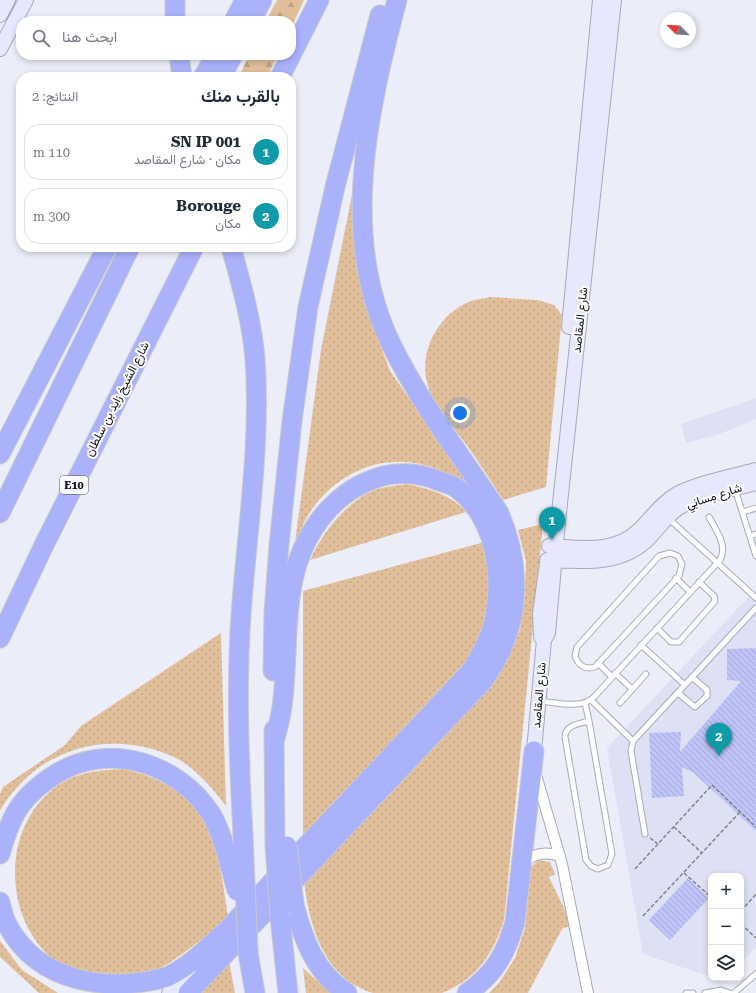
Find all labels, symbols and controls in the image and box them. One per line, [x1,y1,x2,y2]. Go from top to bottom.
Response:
north arrow [660,12,696,48]
search box [16,16,296,60]
icon: search [30,27,52,49]
text: ابحث هنا [62,28,117,46]
text: بالقرب منك [201,86,280,106]
text: النتائج: 2 [32,89,78,104]
text: SN IP 001 [171,133,241,151]
text: 110 m [33,145,70,160]
text: 1 [262,145,270,160]
text: مكان · شارع المقاصد [134,152,241,167]
text: Borouge [176,197,241,215]
text: 300 m [33,209,70,224]
text: 2 [262,209,270,224]
text: مكان [215,216,241,231]
street label: شارع المقاصد [570,287,592,354]
street label: شارع الشيخ زايد بن سلطان [82,339,154,460]
your location [450,403,470,423]
road number: E10 [60,476,88,494]
street label: شارع مِسانِي [684,480,745,514]
pin: 1 [539,507,565,540]
street label: شارع المقاصد [529,662,551,729]
pin: 2 [706,723,732,756]
map controls [708,873,744,981]
button: + [708,873,744,909]
button: − [708,909,744,945]
button: layers [708,945,744,981]

